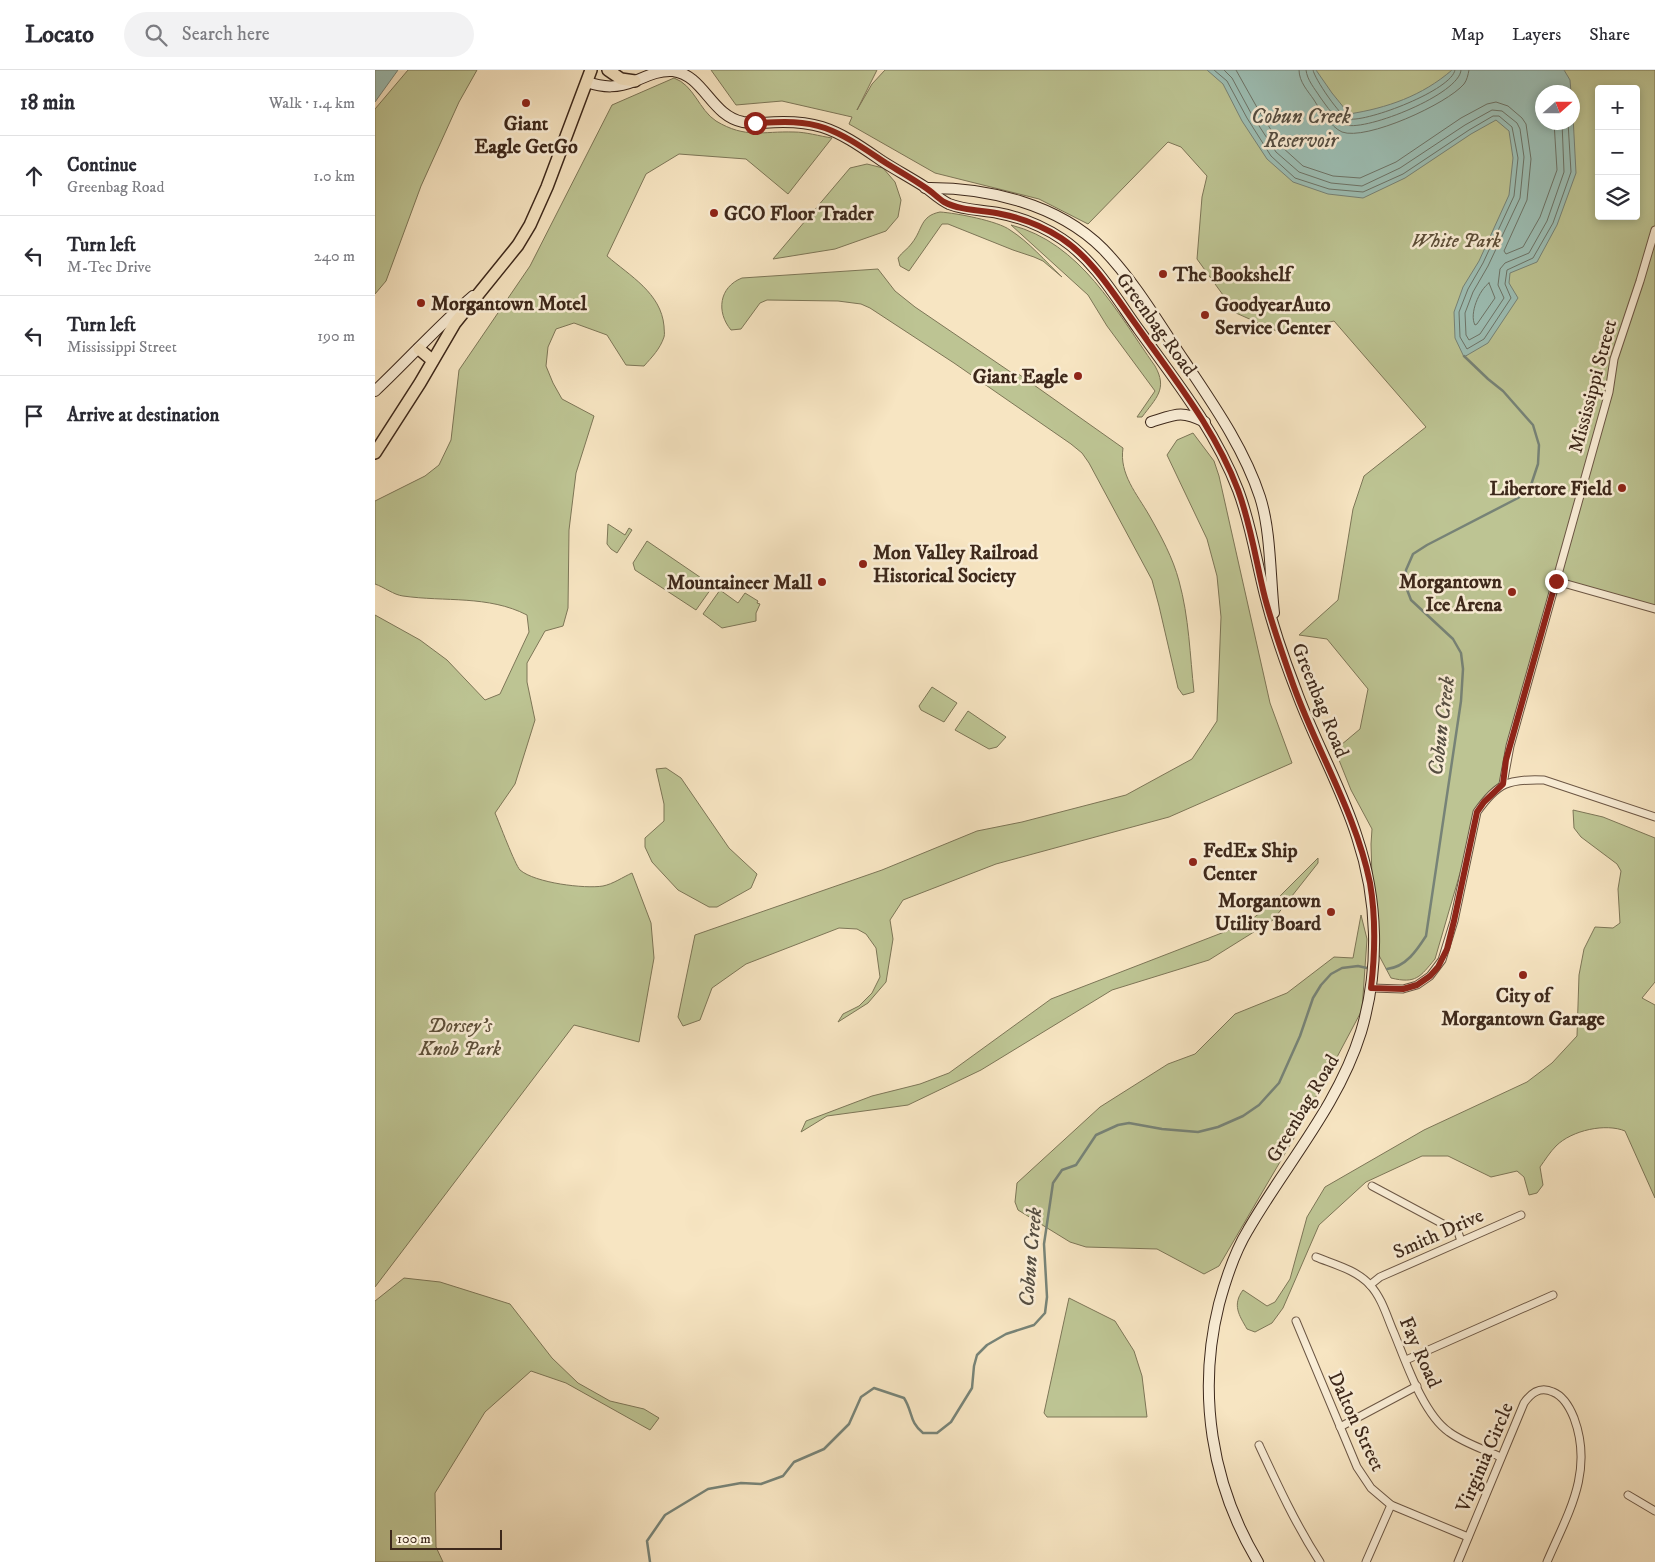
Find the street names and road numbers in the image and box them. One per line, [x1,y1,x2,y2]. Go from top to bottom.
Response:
street label: Greenbag Road [1110,268,1202,381]
street label: Mississippi Street [1564,317,1623,456]
street label: Greenbag Road [1285,639,1354,762]
street label: Greenbag Road [1261,1050,1345,1167]
street label: Smith Drive [1390,1203,1488,1265]
street label: Fay Road [1393,1313,1446,1392]
street label: Dalton Street [1322,1368,1390,1476]
street label: Virginia Circle [1451,1399,1520,1517]

